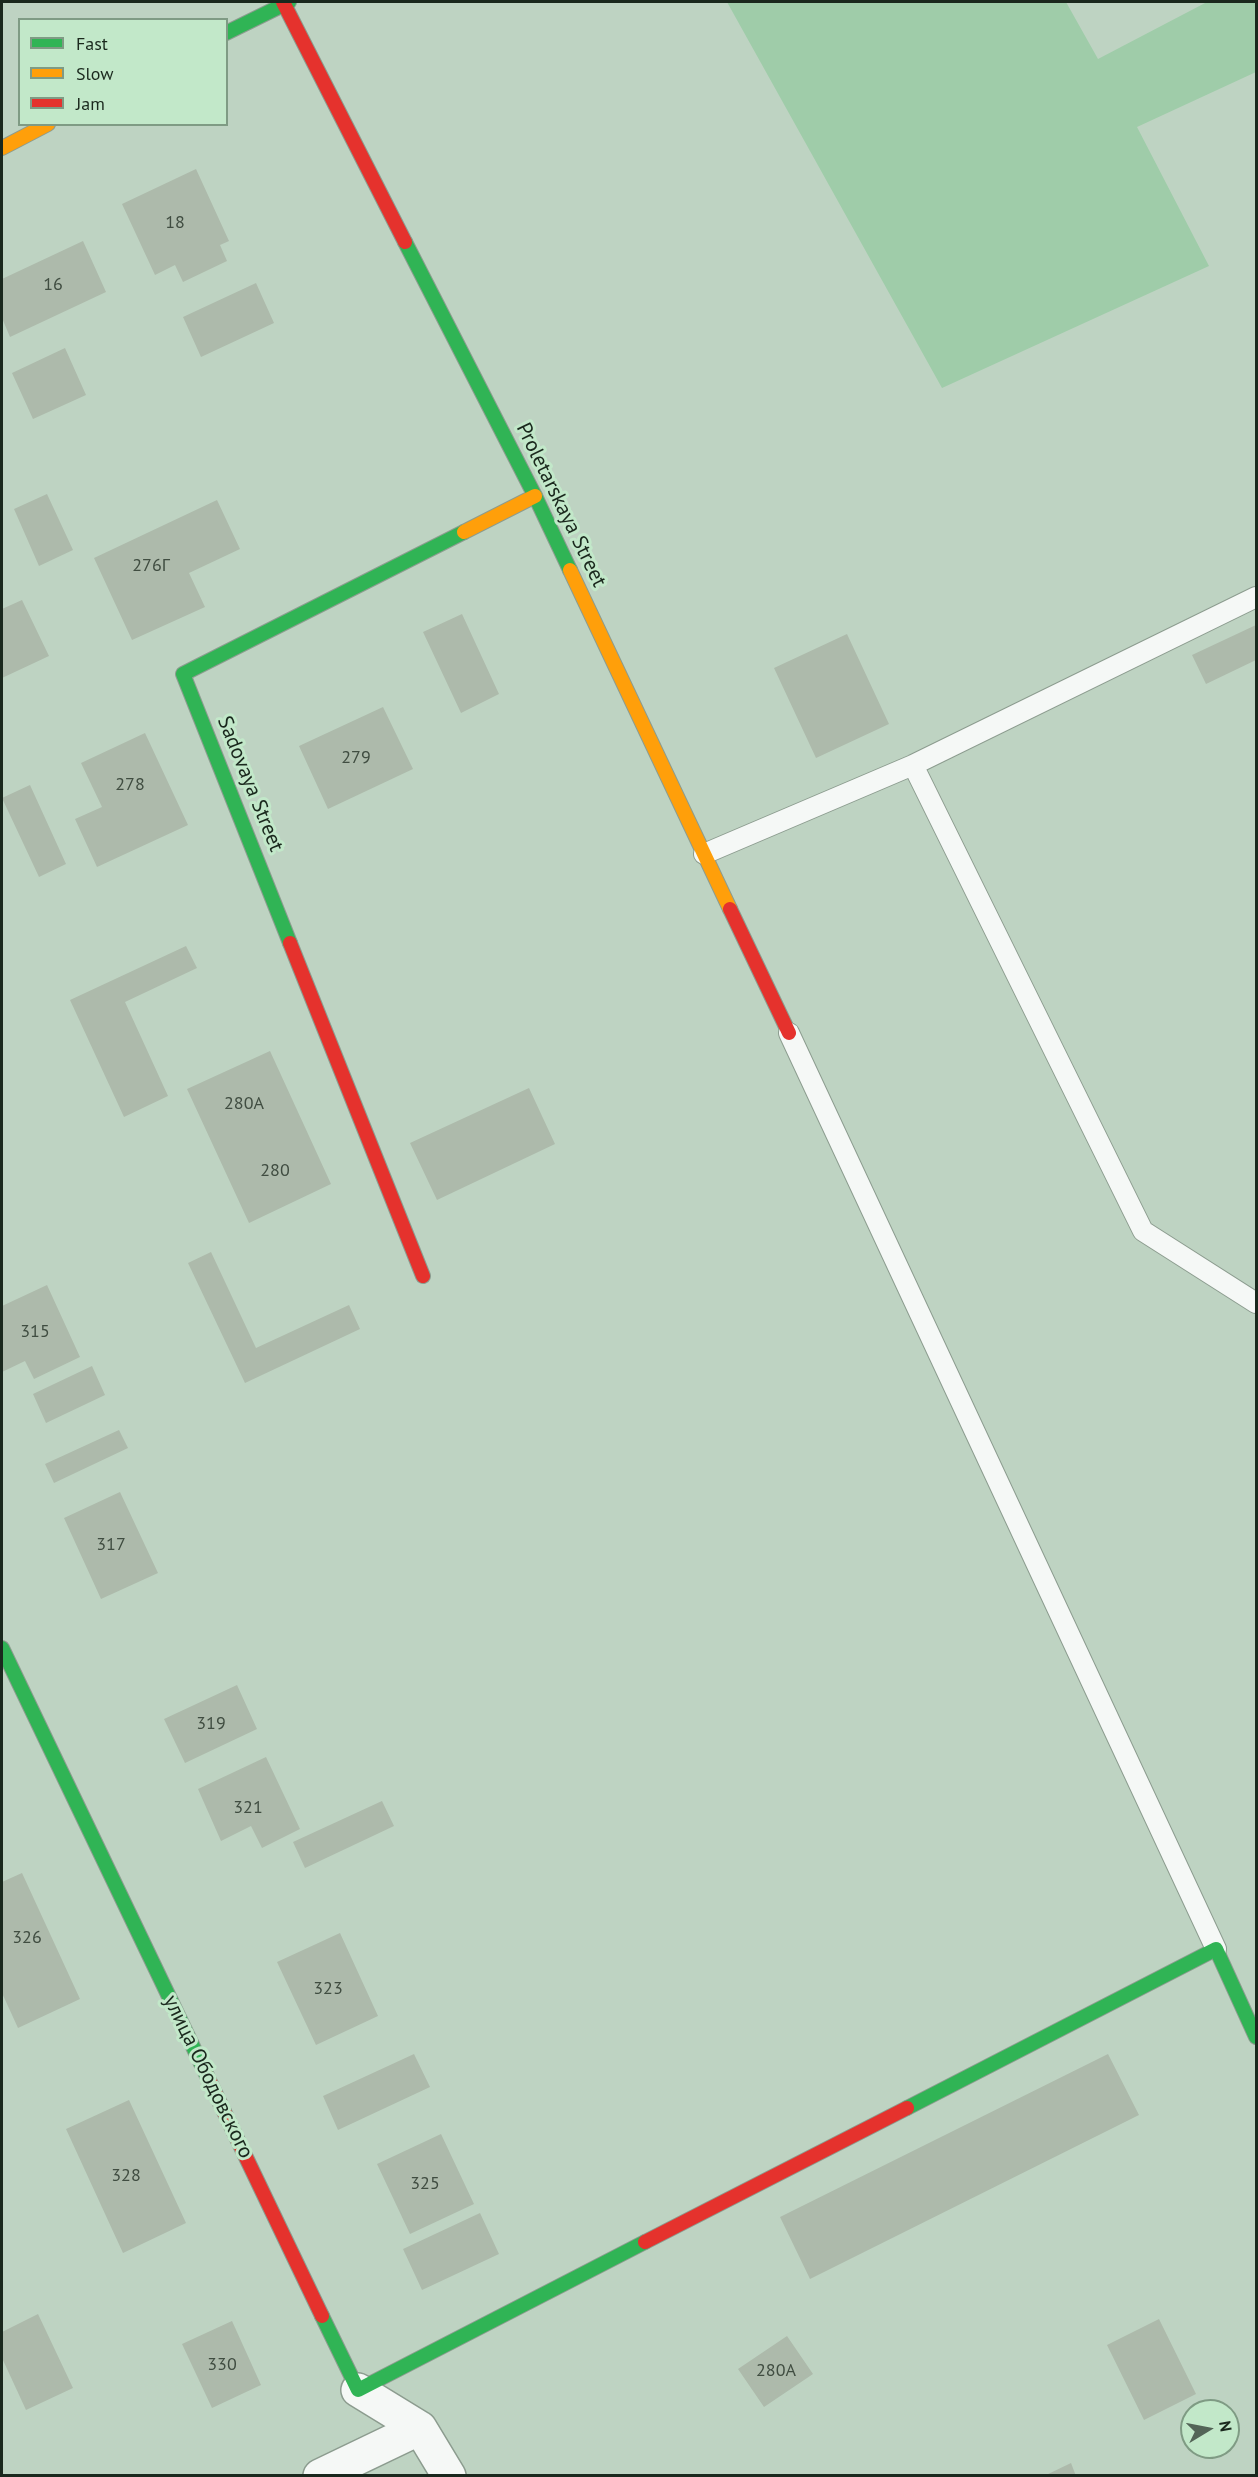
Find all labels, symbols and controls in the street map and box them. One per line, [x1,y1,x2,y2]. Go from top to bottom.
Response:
legend [18,18,228,126]
text: Fast [76,32,108,55]
text: Slow [76,62,114,85]
text: Jam [76,92,105,115]
house number: 18 [165,212,185,234]
house number: 16 [43,274,63,296]
street label: Proletarskaya Street [510,419,612,591]
house number: 276Г [132,555,170,577]
street label: Sadovaya Street [211,713,289,855]
house number: 279 [341,747,371,769]
house number: 278 [115,774,145,796]
house number: 280А [224,1093,264,1115]
house number: 280 [260,1160,290,1182]
house number: 315 [20,1321,50,1343]
house number: 317 [96,1534,126,1556]
house number: 319 [196,1713,226,1735]
house number: 321 [233,1797,263,1819]
house number: 326 [12,1927,42,1949]
house number: 323 [313,1978,343,2000]
street label: улица Ободовского [158,1991,258,2163]
house number: 328 [111,2165,141,2187]
house number: 325 [410,2173,440,2195]
house number: 330 [207,2354,237,2376]
house number: 280А [756,2360,796,2382]
north arrow [1180,2399,1240,2459]
text: N [1215,2419,1237,2433]

